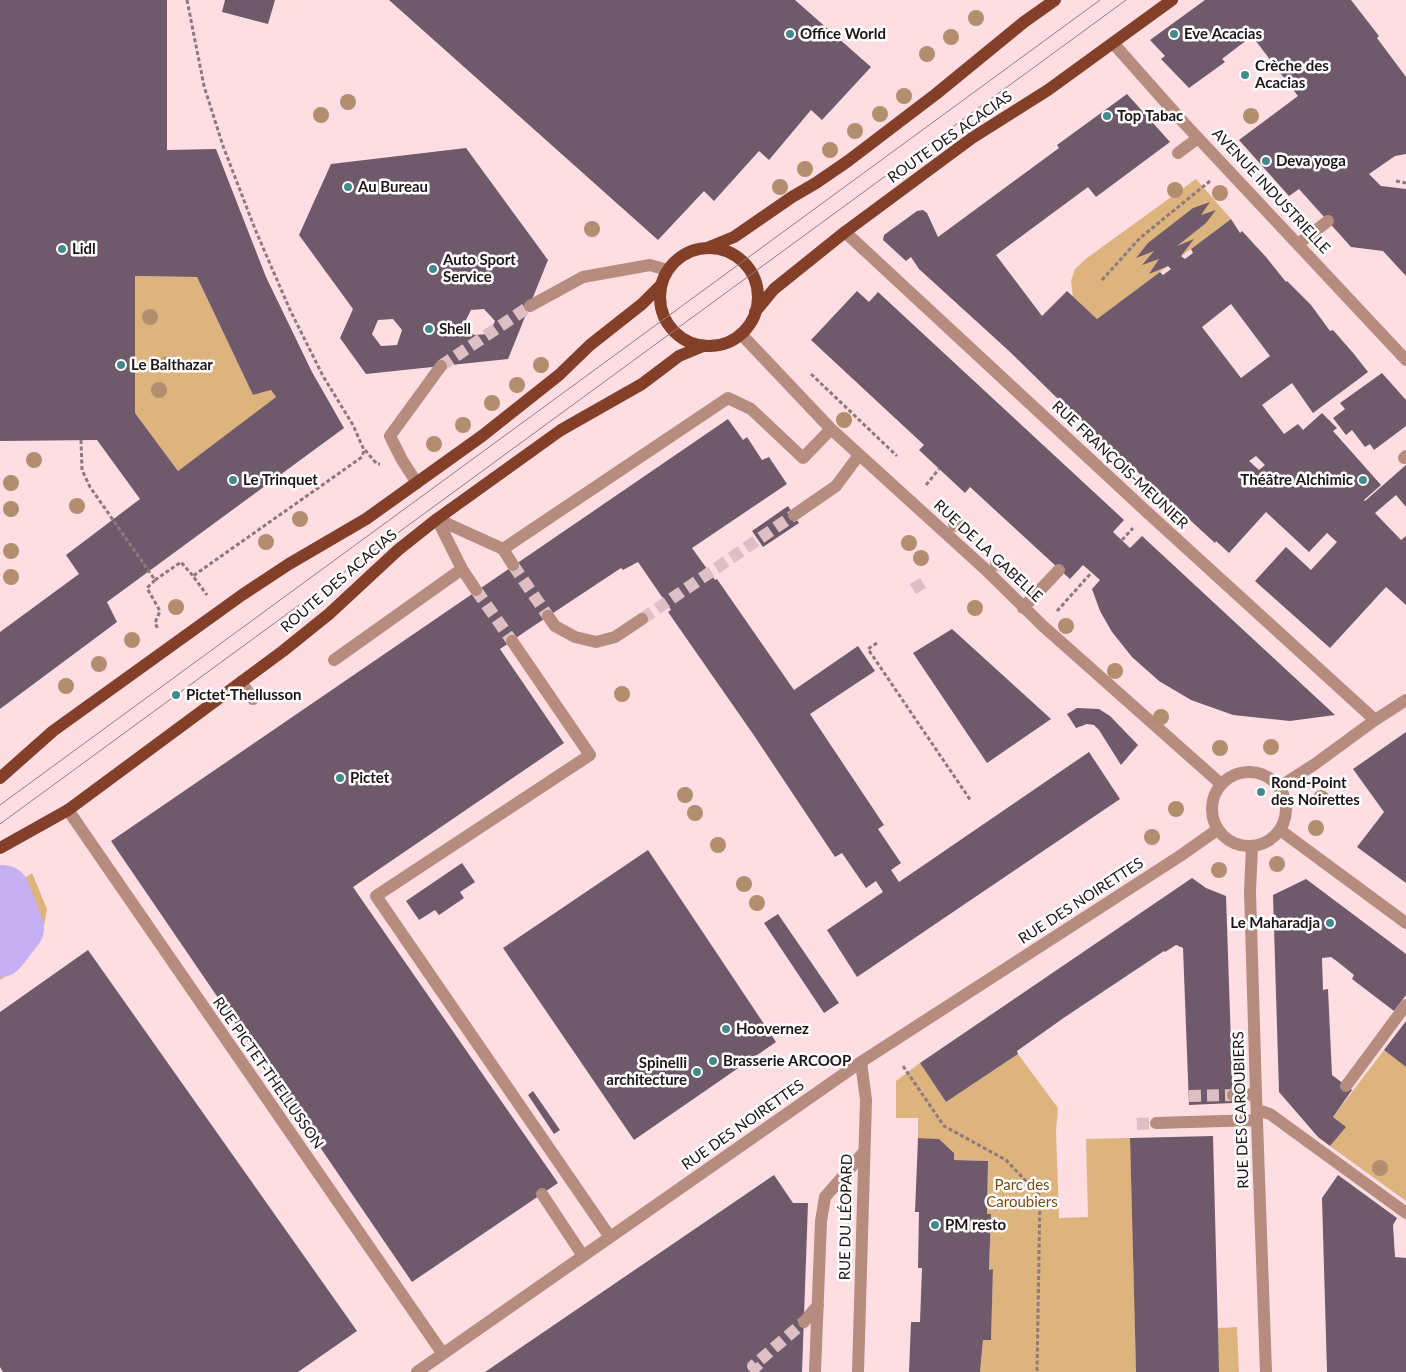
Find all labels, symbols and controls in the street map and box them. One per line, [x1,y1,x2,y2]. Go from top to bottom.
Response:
place label: Office World [800,25,886,43]
place label: Eve Acacias [1184,25,1262,43]
marker: Office World [784,28,796,40]
marker: Eve Acacias [1168,28,1180,40]
place label: Crèche des Acacias [1255,57,1329,92]
marker: Crèche des Acacias [1239,69,1251,81]
street label: ROUTE DES ACACIAS [884,87,1016,187]
place label: Top Tabac [1117,107,1183,125]
marker: Top Tabac [1101,110,1113,122]
street label: AVENUE INDUSTRIELLE [1208,125,1334,257]
place label: Deva yoga [1276,152,1346,170]
marker: Deva yoga [1260,155,1272,167]
place label: Au Bureau [358,178,428,196]
marker: Au Bureau [342,181,354,193]
place label: Lidl [72,240,96,258]
marker: Lidl [56,243,68,255]
place label: Auto Sport Service [443,251,516,286]
marker: Auto Sport Service [427,263,439,275]
place label: Shell [439,320,471,338]
marker: Shell [423,323,435,335]
place label: Le Balthazar [131,356,213,374]
marker: Le Balthazar [115,359,127,371]
street label: RUE FRANÇOIS-MEUNIER [1048,397,1192,533]
place label: Le Trinquet [243,471,318,489]
place label: Théâtre Alchimic [1240,471,1353,489]
marker: Le Trinquet [227,474,239,486]
marker: Théâtre Alchimic [1357,474,1369,486]
street label: RUE DE LA GABELLE [930,496,1046,606]
street label: ROUTE DES ACACIAS [277,526,401,636]
place label: Pictet-Thellusson [186,686,302,704]
marker: Pictet-Thellusson [170,689,182,701]
place label: Pictet [350,769,389,787]
marker: Pictet [334,772,346,784]
place label: Rond-Point des Noirettes [1271,774,1360,809]
marker: Rond-Point des Noirettes [1255,786,1267,798]
street label: RUE DES NOIRETTES [1015,854,1147,948]
place label: Le Maharadja [1230,914,1320,932]
marker: Le Maharadja [1324,917,1336,929]
street label: RUE PICTET-THELLUSSON [209,994,327,1152]
place label: Hoovernez [736,1020,809,1038]
marker: Hoovernez [720,1023,732,1035]
street label: RUE DES CAROUBIERS [1229,1031,1253,1189]
place label: Brasserie ARCOOP [723,1052,851,1070]
place label: Spinelli architecture [606,1054,687,1089]
marker: Brasserie ARCOOP [707,1055,719,1067]
marker: Spinelli architecture [691,1066,703,1078]
street label: RUE DES NOIRETTES [678,1076,808,1174]
street label: RUE DU LÉOPARD [836,1154,856,1280]
park label: Parc des Caroubiers [986,1176,1058,1211]
place label: PM resto [945,1216,1006,1234]
marker: PM resto [929,1219,941,1231]

